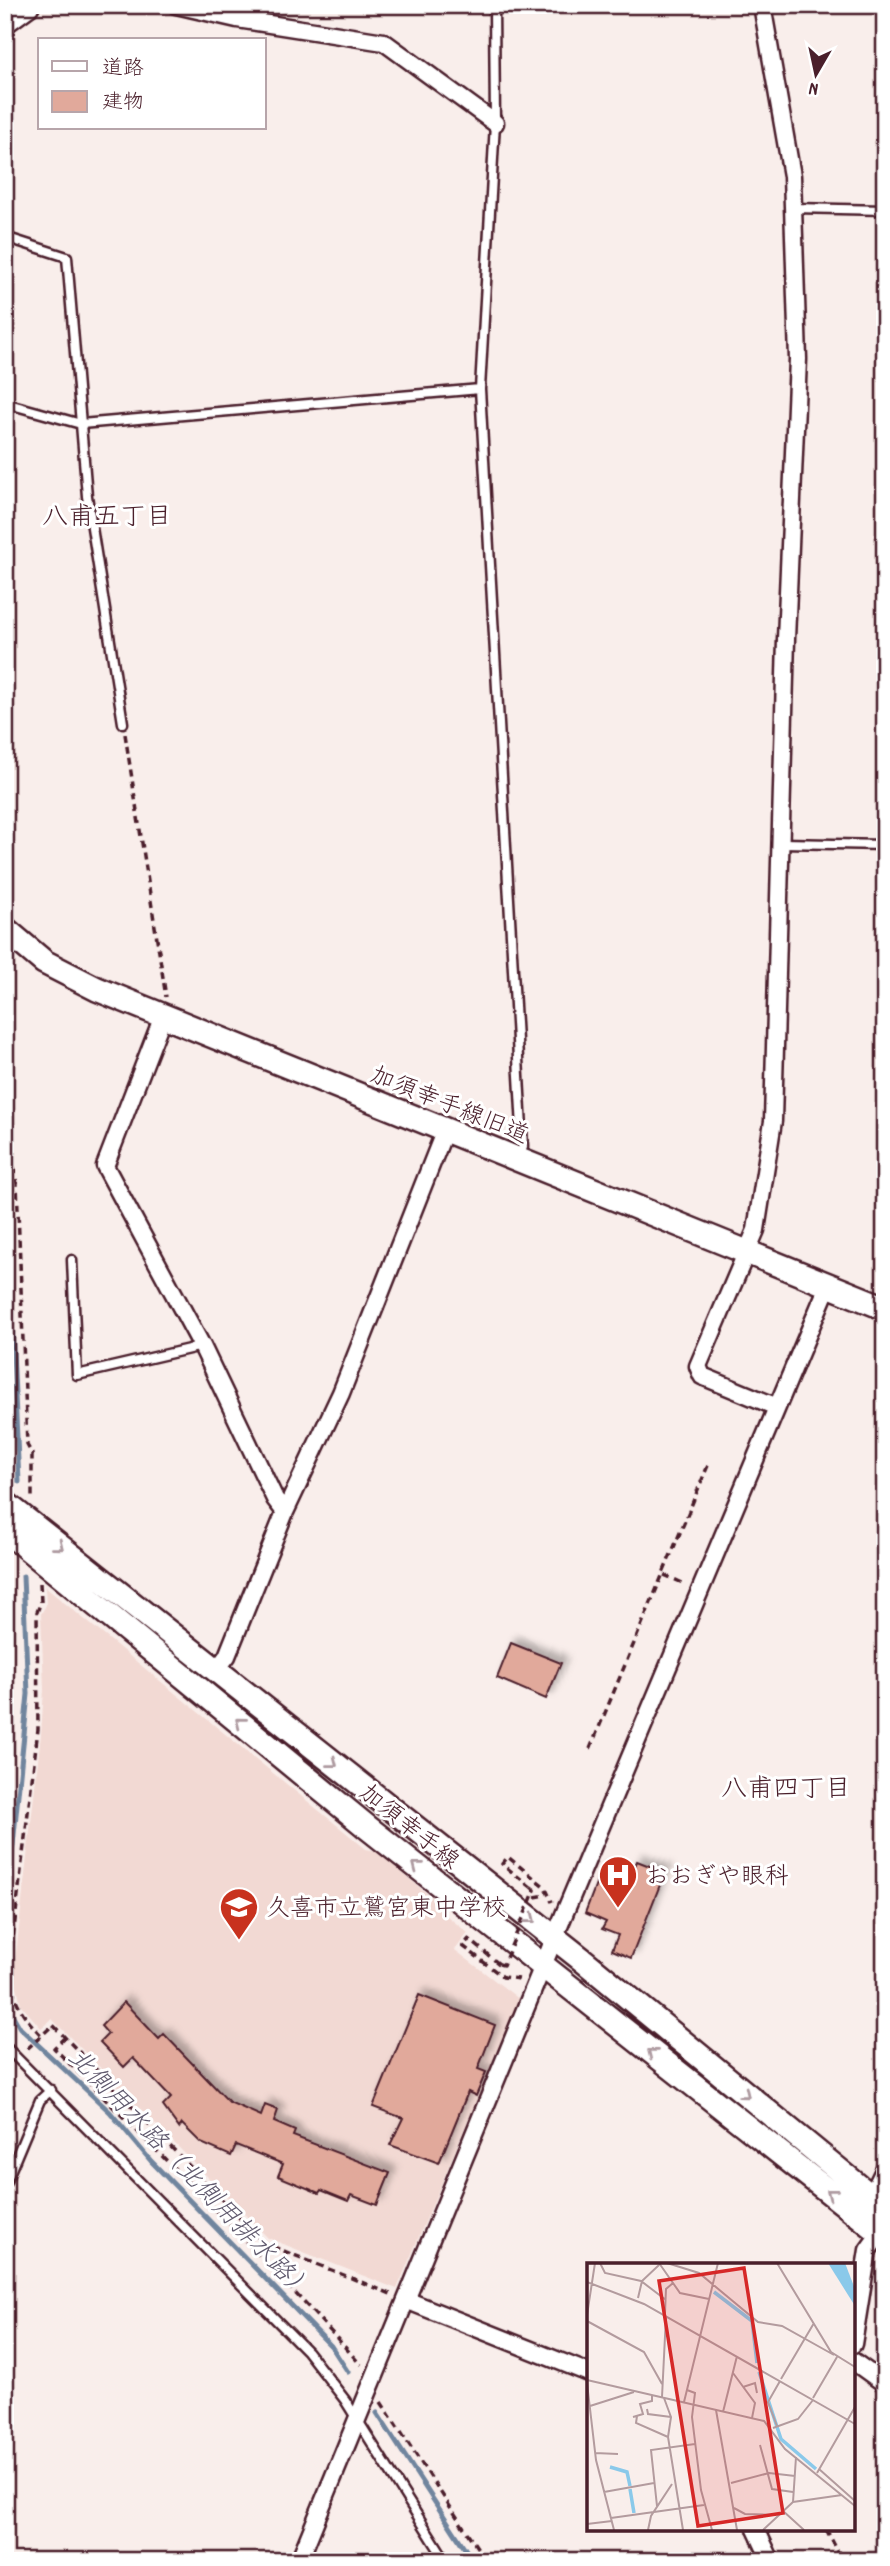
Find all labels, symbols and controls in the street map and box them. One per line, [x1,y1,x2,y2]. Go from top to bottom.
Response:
legend [38,38,266,130]
north arrow [782,38,852,108]
text: 道路 [102,55,144,85]
text: N [807,73,821,101]
text: 建物 [102,89,144,119]
district label: 八甫五丁目 [42,500,172,537]
street label: 加須幸手線旧道 [365,1060,533,1154]
one-way arrow [51,1537,63,1550]
one-way arrow [235,1718,248,1730]
one-way arrow [325,1755,338,1768]
district label: 八甫四丁目 [721,1772,851,1809]
street label: 加須幸手線 [351,1777,465,1879]
hospital icon: おおぎや眼科 [597,1854,639,1909]
one-way arrow [412,1861,424,1874]
place label: おおぎや眼科 [645,1861,789,1895]
school or university icon: 久喜市立鷲宮東中学校 [218,1886,260,1941]
place label: 久喜市立鷲宮東中学校 [266,1893,506,1927]
one-way arrow [522,1911,535,1923]
water label: 北側用水路（北側用排水路） [58,2041,319,2310]
one-way arrow [648,2048,660,2061]
one-way arrow [737,2086,750,2098]
one-way arrow [827,2189,839,2202]
inset map [587,2263,855,2531]

